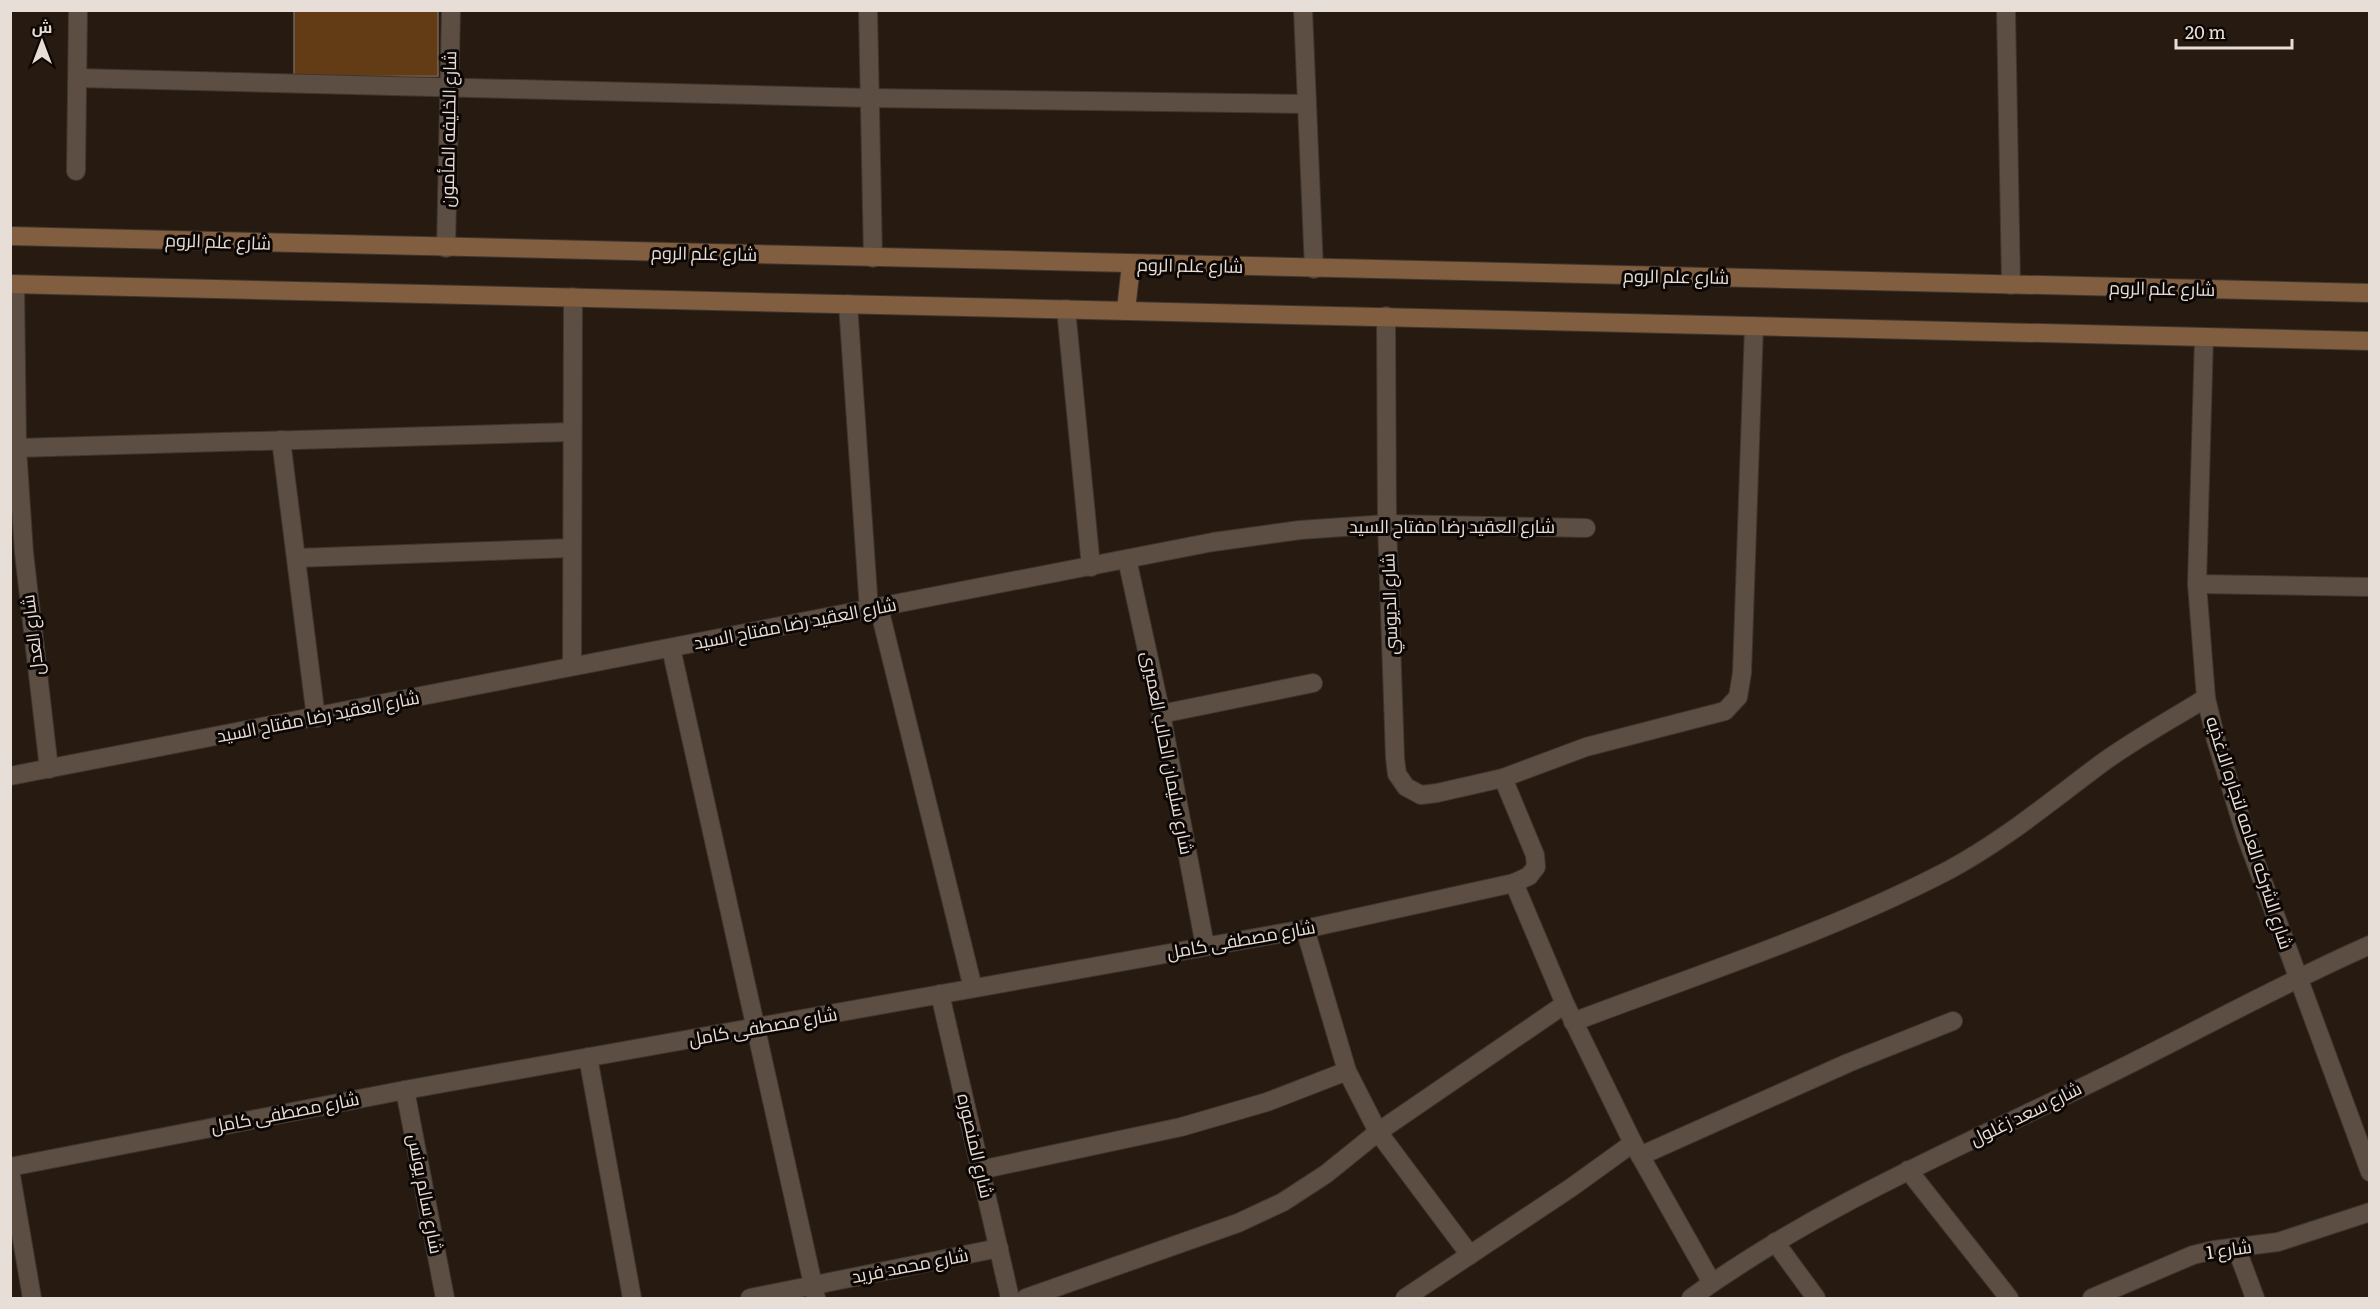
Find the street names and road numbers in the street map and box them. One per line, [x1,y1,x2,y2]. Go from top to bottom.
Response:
street label: شارع الخليفه المأمون [433,50,462,208]
street label: شارع علم الروم [164,225,272,256]
street label: شارع علم الروم [651,238,757,267]
street label: شارع علم الروم [1137,250,1243,279]
street label: شارع علم الروم [1623,261,1729,290]
street label: شارع علم الروم [2109,273,2215,302]
street label: شارع العقيد رضا مفتاح السيد [1349,512,1555,539]
street label: شارع الديوسي [1373,552,1405,656]
street label: شارع العقيد رضا مفتاح السيد [691,590,898,655]
street label: شارع العدل [13,593,50,677]
street label: شارع سليمان الحالب العميرى [1136,649,1201,857]
street label: شارع العقيد رضا مفتاح السيد [214,683,421,748]
street label: شارع الشركه العامه لتجاره الاغذيه [2200,713,2301,952]
street label: شارع مصطفى كامل [1164,912,1317,965]
street label: شارع مصطفى كامل [686,999,839,1052]
street label: شارع سعد زغلول [1965,1074,2086,1151]
street label: شارع مصطفى كامل [208,1084,361,1139]
street label: شارع المنصوره [951,1091,1002,1201]
street label: شارع سالم يونس [402,1131,451,1256]
street label: شارع 1 [2204,1232,2253,1265]
street label: شارع محمد فريد [849,1240,970,1289]

